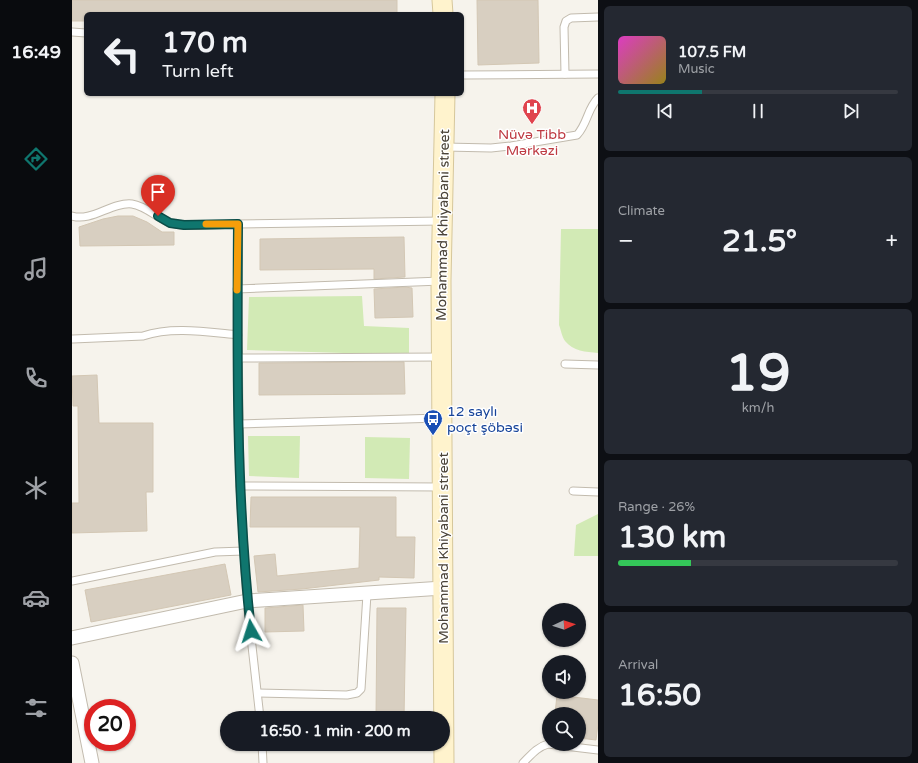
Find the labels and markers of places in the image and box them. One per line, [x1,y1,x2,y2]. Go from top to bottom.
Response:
hospital icon: Nüvə Tibb Mərkəzi [521,97,543,125]
place label: Nüvə Tibb Mərkəzi [498,126,566,159]
pin [141,175,175,216]
place label: 12 saylı poçt şöbəsi [447,403,523,436]
bus stop icon: 12 saylı poçt şöbəsi [422,408,444,436]

